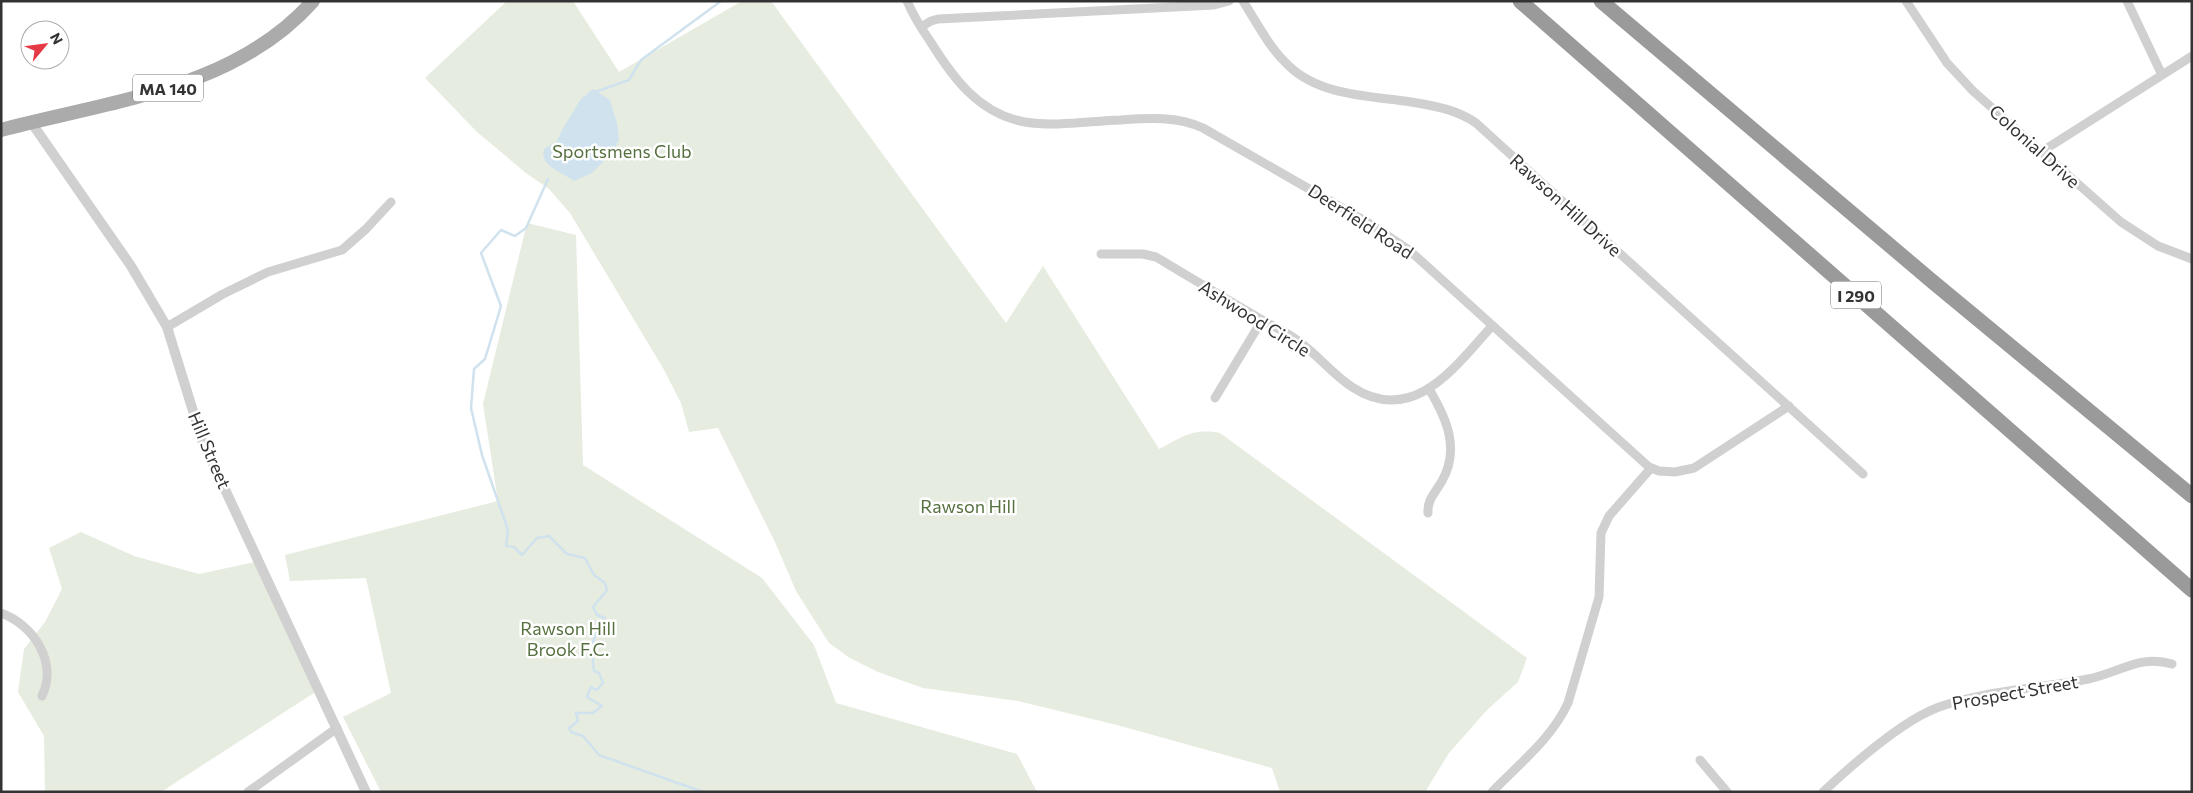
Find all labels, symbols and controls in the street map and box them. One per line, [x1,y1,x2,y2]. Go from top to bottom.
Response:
north arrow [20,20,70,70]
text: N [47,30,67,47]
road number: MA 140 [133,75,203,102]
street label: Colonial Drive [1985,100,2085,192]
park label: Sportsmens Club [552,140,692,162]
street label: Rawson Hill Drive [1506,149,1626,261]
street label: Deerfield Road [1304,179,1418,263]
street label: Ashwood Circle [1195,275,1315,361]
road number: I 290 [1831,282,1881,308]
street label: Hill Street [184,408,236,492]
park label: Rawson Hill [920,495,1016,517]
park label: Rawson Hill Brook F.C. [520,617,616,660]
street label: Prospect Street [1950,670,2080,714]

